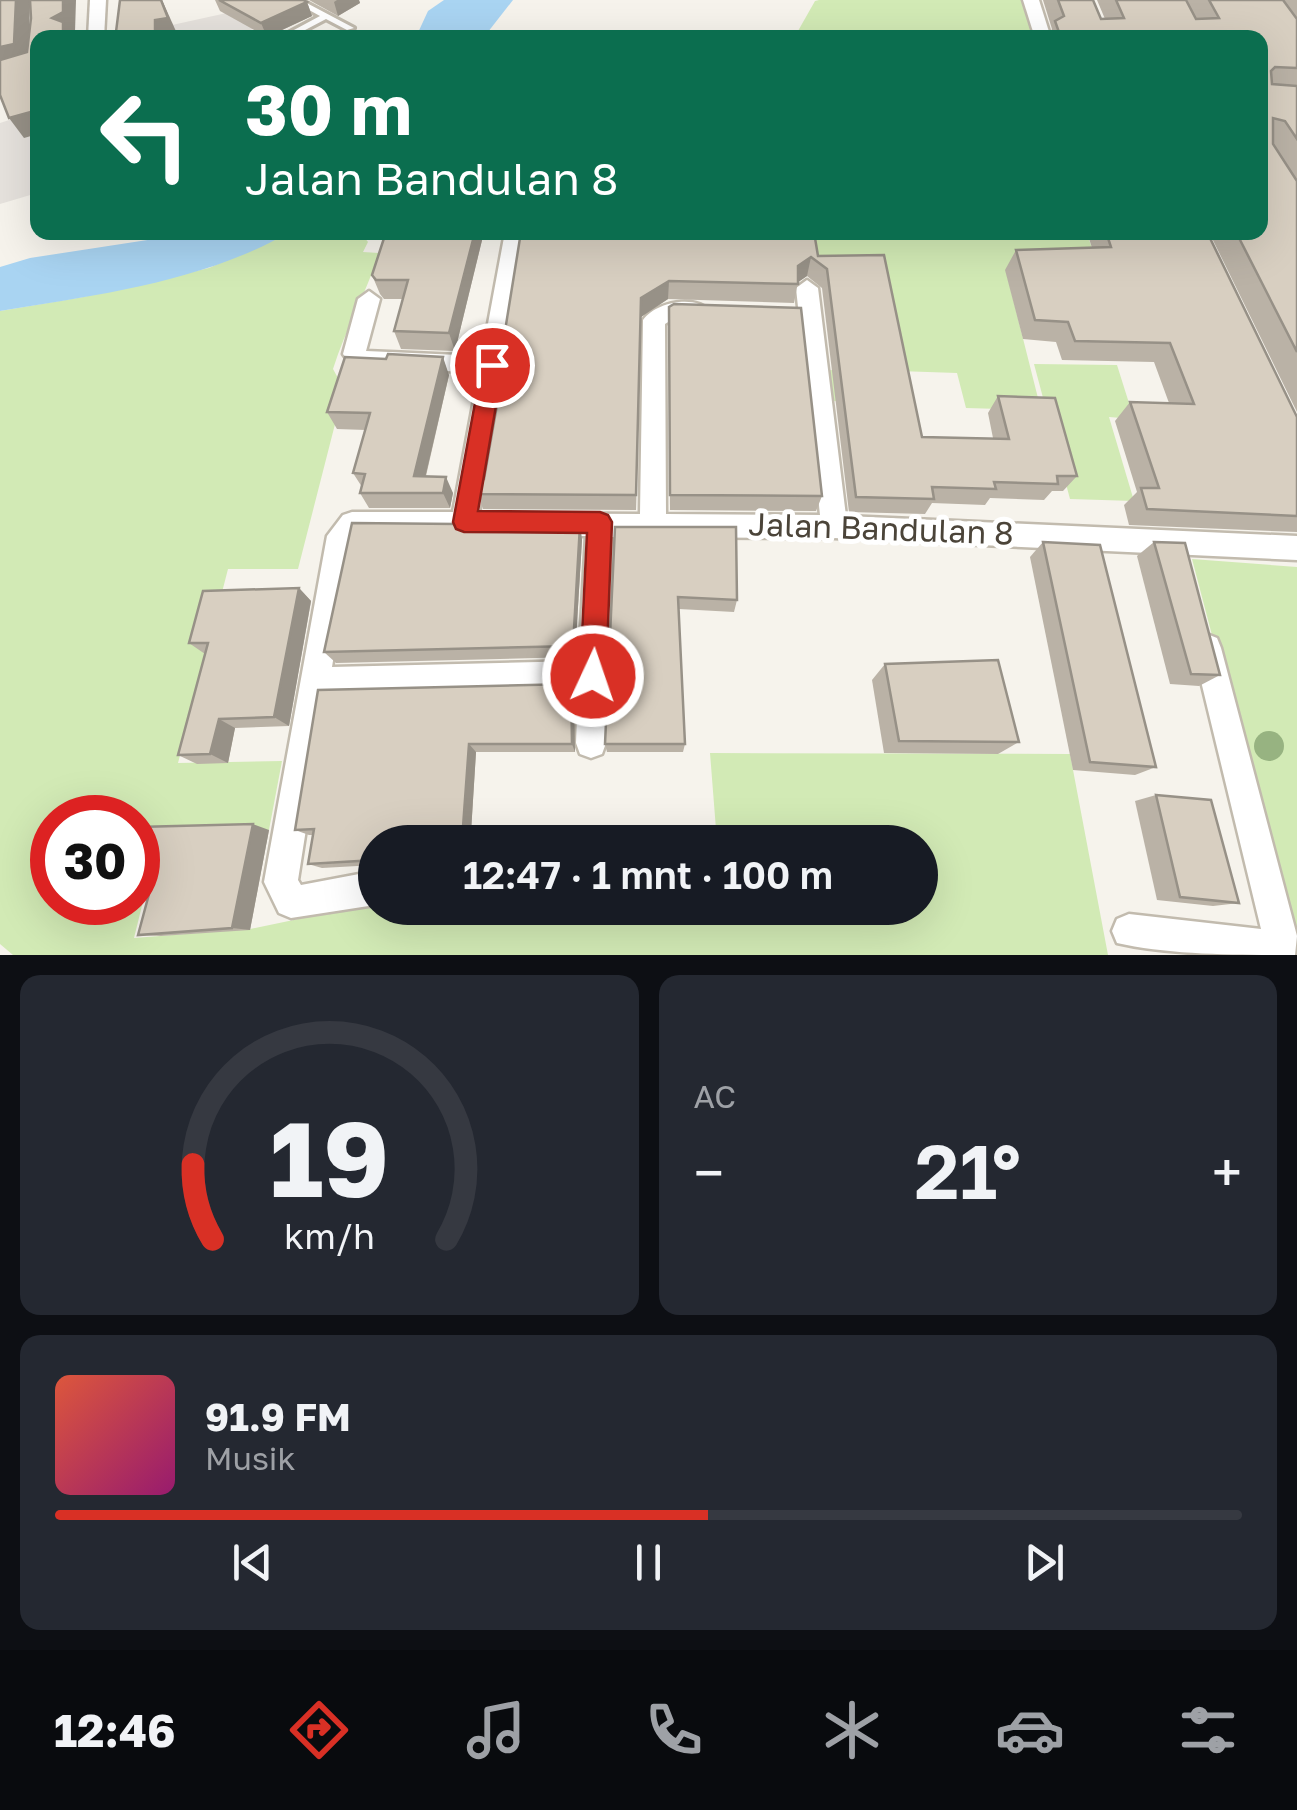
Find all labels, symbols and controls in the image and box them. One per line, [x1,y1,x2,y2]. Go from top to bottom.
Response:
text: 30 m [245,66,412,150]
icon: left [80,70,210,200]
text: Jalan Bandulan 8 [245,151,619,205]
pin [450,323,535,408]
icon: arrive [465,338,520,393]
street label: Jalan Bandulan 8 [748,504,1014,552]
position arrow [541,624,645,728]
speed limit sign: 30 [30,795,160,925]
text: 12:47 · 1 mnt · 100 m [463,852,833,897]
text: AC [694,1077,736,1115]
text: 19 [269,1095,389,1220]
text: 21° [914,1125,1021,1216]
text: − [694,1139,724,1205]
text: + [1212,1139,1242,1205]
text: km/h [284,1214,375,1257]
text: 91.9 FM [205,1394,351,1439]
text: Musik [205,1439,296,1477]
icon: previous [225,1535,280,1590]
icon: pause [621,1535,676,1590]
icon: next [1017,1535,1072,1590]
icon: directions [284,1695,354,1765]
icon: music [461,1695,531,1765]
icon: phone [639,1695,709,1765]
icon: climate [817,1695,887,1765]
icon: car [995,1695,1065,1765]
icon: filters [1173,1695,1243,1765]
text: 12:46 [54,1703,176,1757]

